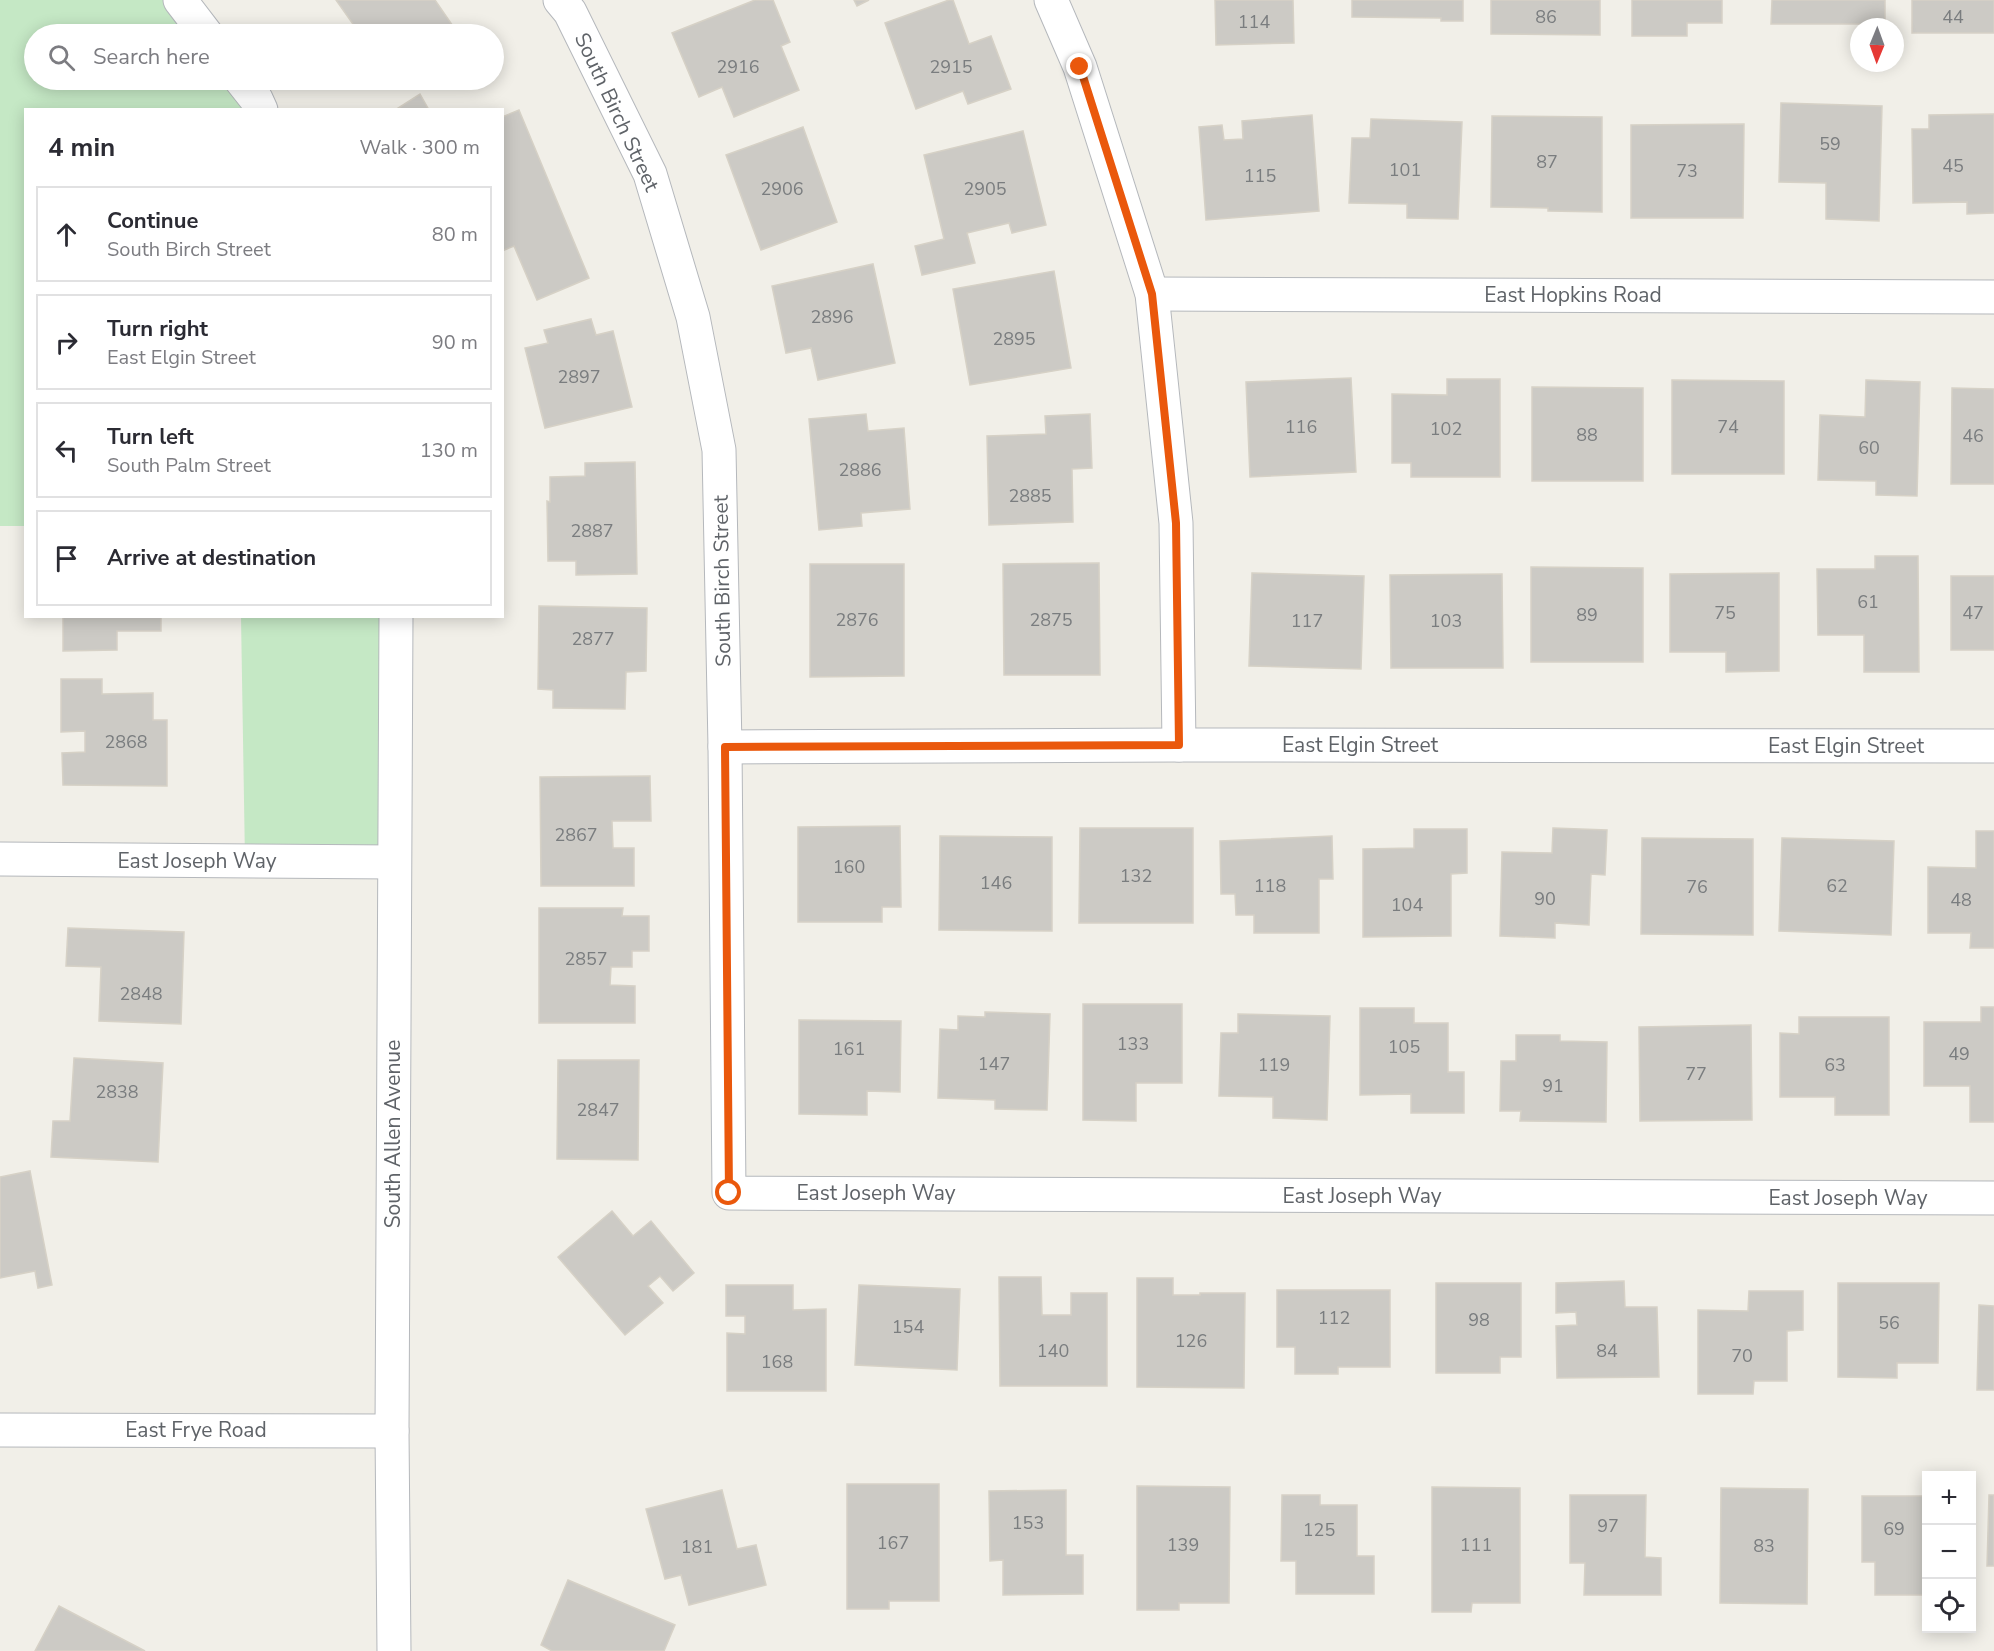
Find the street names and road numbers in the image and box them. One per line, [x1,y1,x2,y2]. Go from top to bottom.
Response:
street label: South Birch Street [568,28,666,196]
street label: East Hopkins Road [1484,281,1662,309]
street label: South Birch Street [706,494,737,667]
street label: East Elgin Street [1282,731,1439,759]
street label: East Elgin Street [1768,732,1925,760]
street label: East Joseph Way [117,847,277,875]
street label: South Allen Avenue [379,1040,407,1228]
street label: East Joseph Way [796,1179,956,1207]
street label: East Joseph Way [1282,1182,1442,1210]
street label: East Joseph Way [1768,1184,1928,1212]
street label: East Frye Road [125,1416,267,1444]

